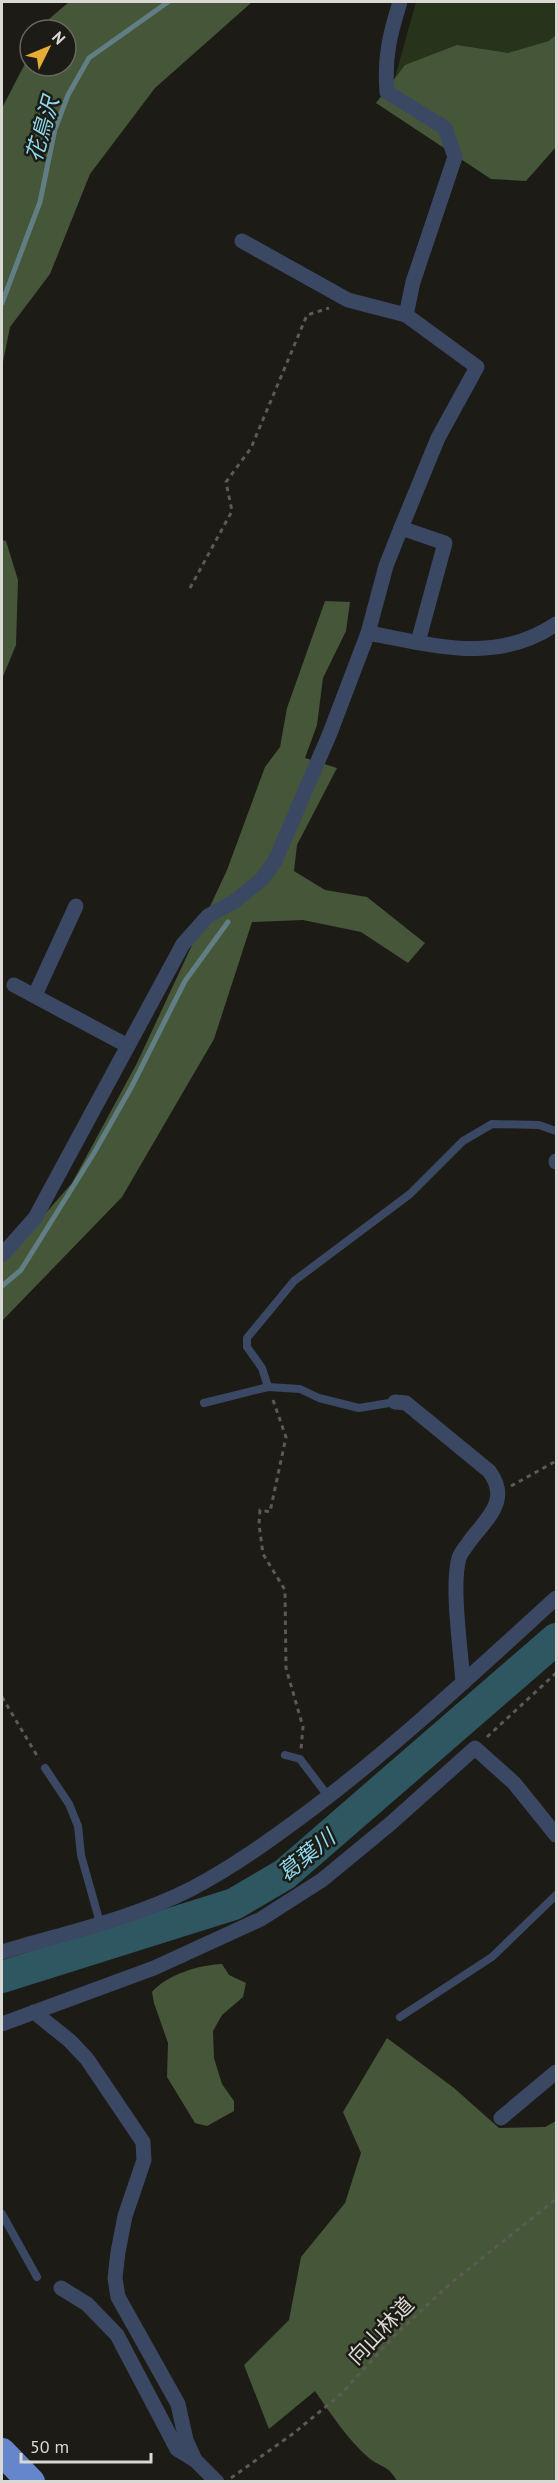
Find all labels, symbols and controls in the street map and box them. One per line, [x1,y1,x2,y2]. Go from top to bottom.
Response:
north arrow [18,18,78,78]
text: N [48,27,70,48]
water label: 花鳥沢 [19,91,65,165]
water label: 葛葉川 [272,1822,342,1887]
street label: 向山林道 [342,2291,420,2370]
scale bar [21,2426,152,2464]
text: 50 m [30,2435,69,2458]

